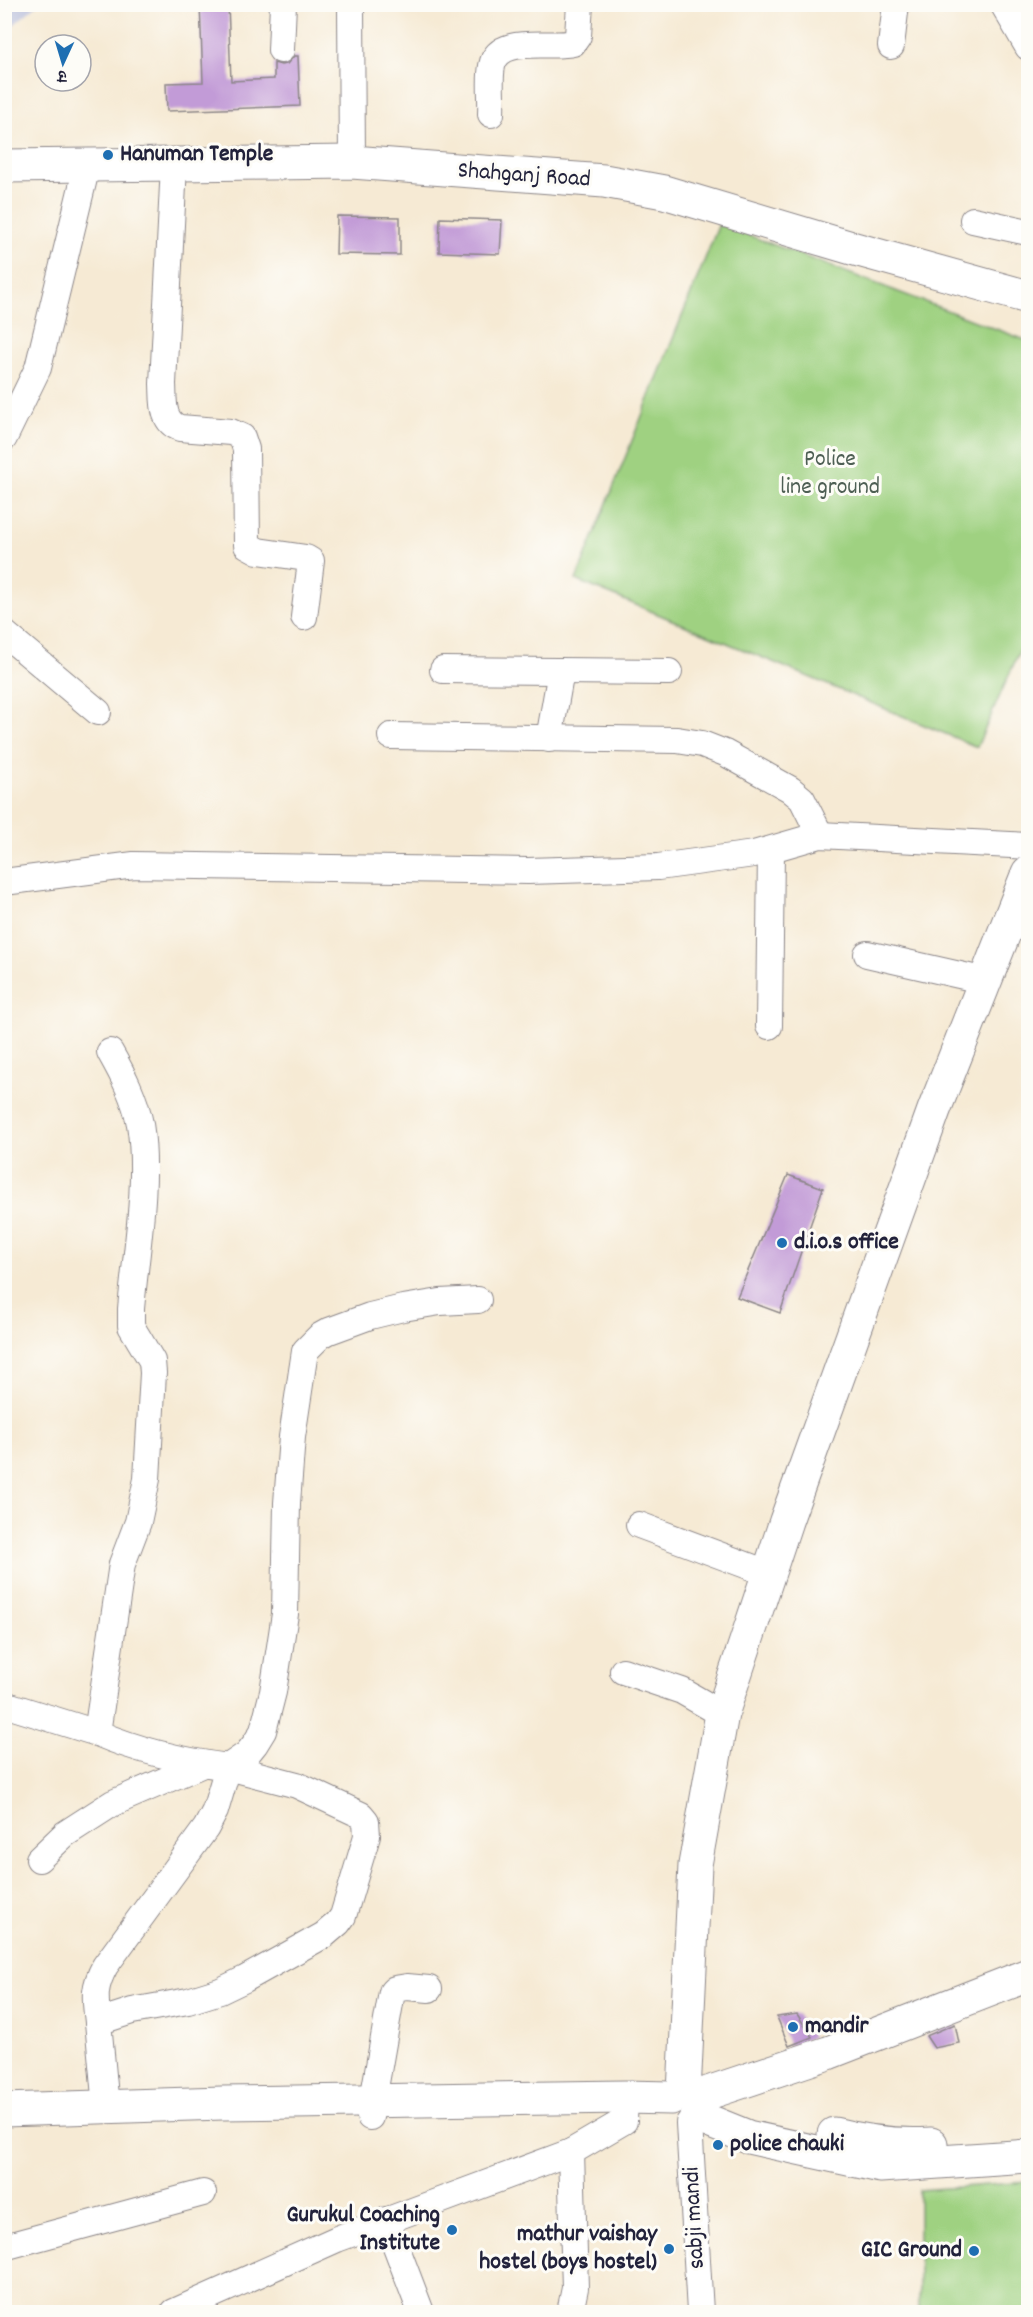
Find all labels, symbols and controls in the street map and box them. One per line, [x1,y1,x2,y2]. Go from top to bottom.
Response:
north arrow [33,33,93,93]
text: उ [56,64,68,87]
place label: Hanuman Temple [120,138,274,172]
marker: Hanuman Temple [101,148,115,162]
street label: Shahganj Road [456,154,592,198]
park label: Police line ground [780,443,880,505]
place label: d.i.o.s office [794,1226,899,1260]
marker: d.i.o.s office [775,1236,789,1250]
place label: mandir [805,2010,869,2044]
marker: mandir [786,2020,800,2034]
place label: police chauki [730,2128,845,2162]
marker: police chauki [711,2138,725,2152]
street label: sabji mandi [675,2166,715,2270]
place label: Gurukul Coaching Institute [286,2199,440,2261]
place label: mathur vaishay hostel (boys hostel) [479,2218,658,2280]
marker: Gurukul Coaching Institute [445,2223,459,2237]
place label: GIC Ground [861,2234,962,2268]
marker: mathur vaishay hostel (boys hostel) [662,2242,676,2256]
marker: GIC Ground [967,2244,981,2258]

